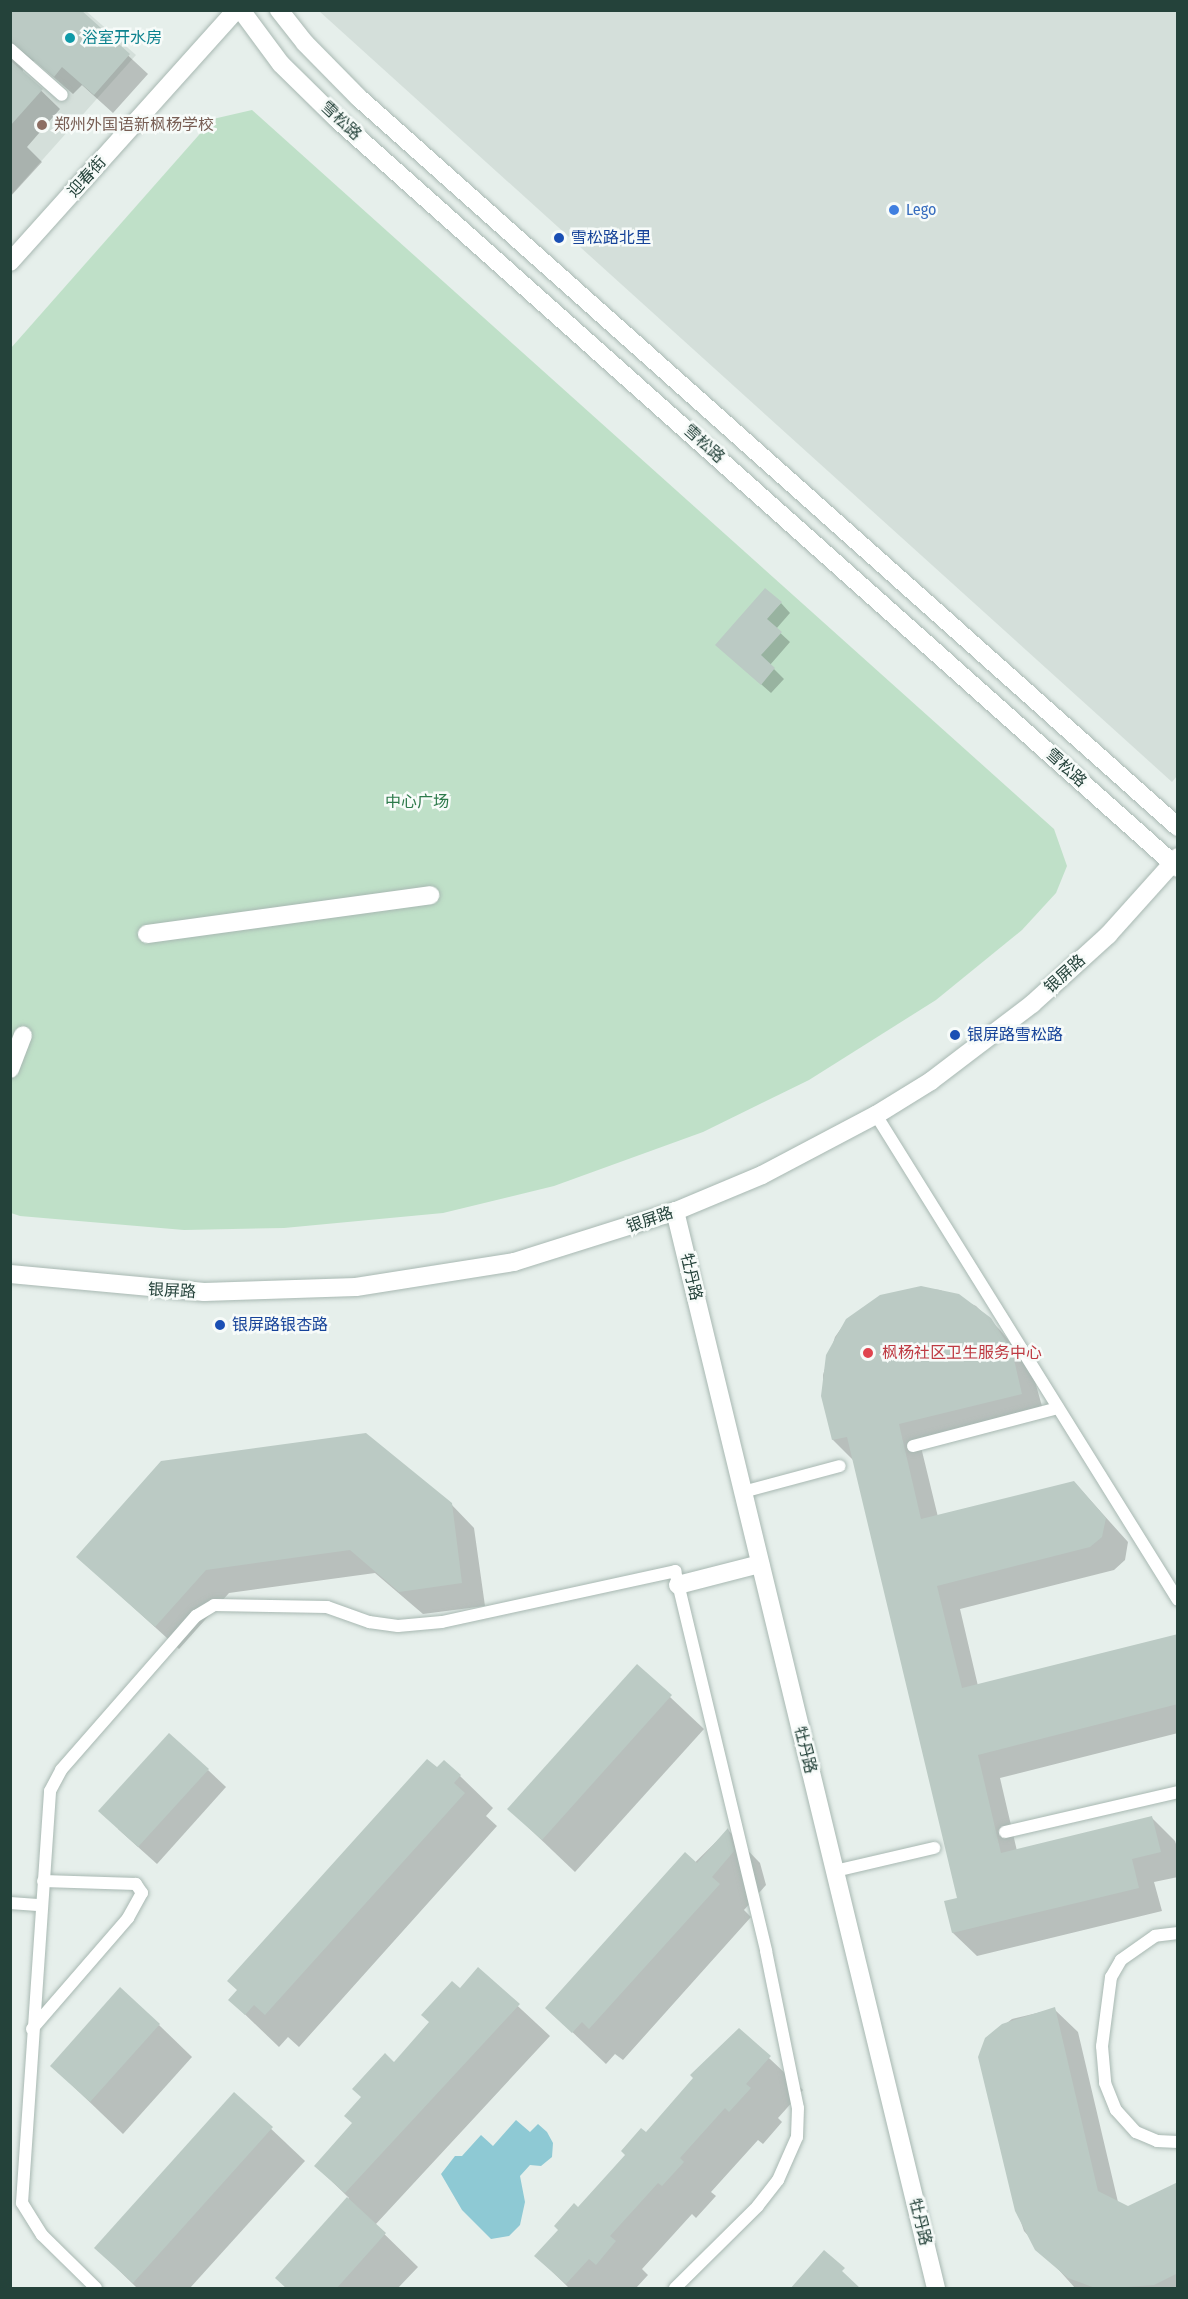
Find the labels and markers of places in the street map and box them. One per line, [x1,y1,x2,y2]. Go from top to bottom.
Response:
place label: 浴室开水房 [82,28,162,48]
marker: 浴室开水房 [63,31,77,45]
place label: 郑州外国语新枫杨学校 [54,115,214,135]
marker: 郑州外国语新枫杨学校 [35,118,49,132]
place label: Lego [906,200,936,220]
marker: Lego [887,203,901,217]
place label: 雪松路北里 [571,228,651,248]
marker: 雪松路北里 [552,231,566,245]
place label: 银屏路雪松路 [967,1025,1063,1045]
marker: 银屏路雪松路 [948,1028,962,1042]
place label: 银屏路银杏路 [232,1315,328,1335]
marker: 银屏路银杏路 [213,1318,227,1332]
place label: 枫杨社区卫生服务中心 [882,1343,1042,1363]
marker: 枫杨社区卫生服务中心 [859,1344,877,1362]

